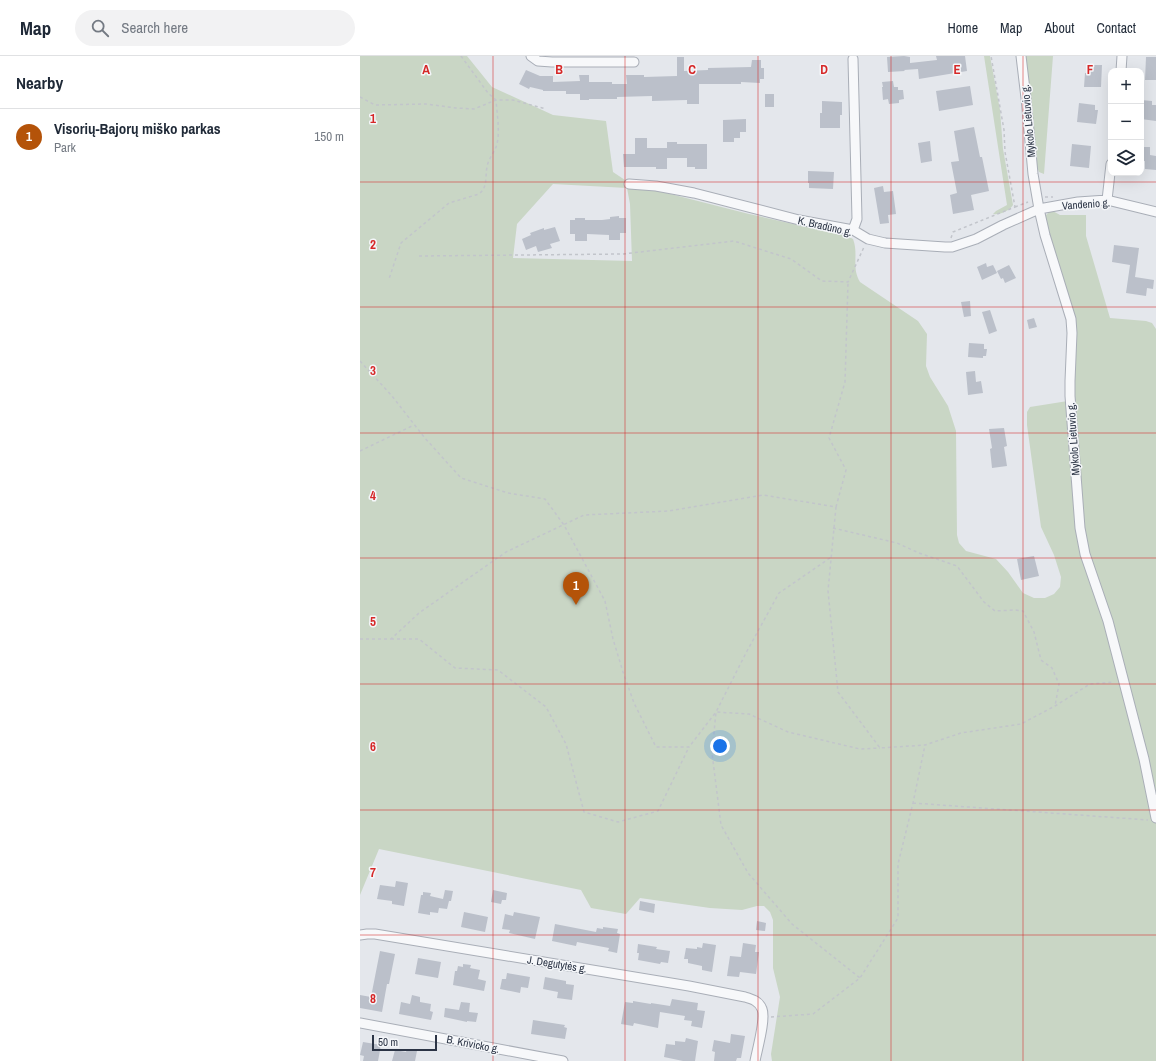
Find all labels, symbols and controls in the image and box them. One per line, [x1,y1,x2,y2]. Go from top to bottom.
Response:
search box [75,10,355,46]
text: Map [20,15,51,41]
icon: search [89,17,111,39]
text: Search here [121,17,188,38]
text: Home [947,19,978,37]
text: Map [1000,19,1022,37]
text: About [1044,19,1074,37]
text: Contact [1096,19,1136,37]
text: A [422,61,430,78]
text: B [555,61,563,78]
text: C [688,61,696,78]
text: D [820,61,828,78]
text: E [953,61,961,78]
text: F [1087,61,1094,78]
map controls [1108,68,1144,176]
button: + [1108,68,1144,104]
text: Nearby [16,71,63,94]
street label: Mykolo Lietuvio g. [1018,84,1038,158]
button: − [1108,104,1144,140]
text: 1 [370,110,376,127]
text: Visorių-Bajorų miško parkas [54,118,221,139]
text: 1 [26,128,32,145]
text: 150 m [314,128,344,145]
text: Park [54,139,76,156]
button: layers [1108,140,1144,176]
street label: Vandenio g. [1062,195,1110,213]
street label: K. Bradūno g. [797,213,853,239]
text: 2 [370,236,376,253]
text: 3 [370,362,376,379]
street label: Mykolo Lietuvio g. [1063,402,1083,476]
text: 4 [370,487,376,504]
pin: 1 [563,572,589,605]
text: 5 [370,613,376,630]
your location [710,736,730,756]
text: 6 [370,738,376,755]
text: 7 [370,864,376,881]
street label: J. Degutytės g. [526,952,588,976]
text: 8 [370,990,376,1007]
street label: B. Krivicko g. [445,1032,501,1056]
scale bar [372,1033,437,1052]
text: 50 m [378,1035,398,1049]

